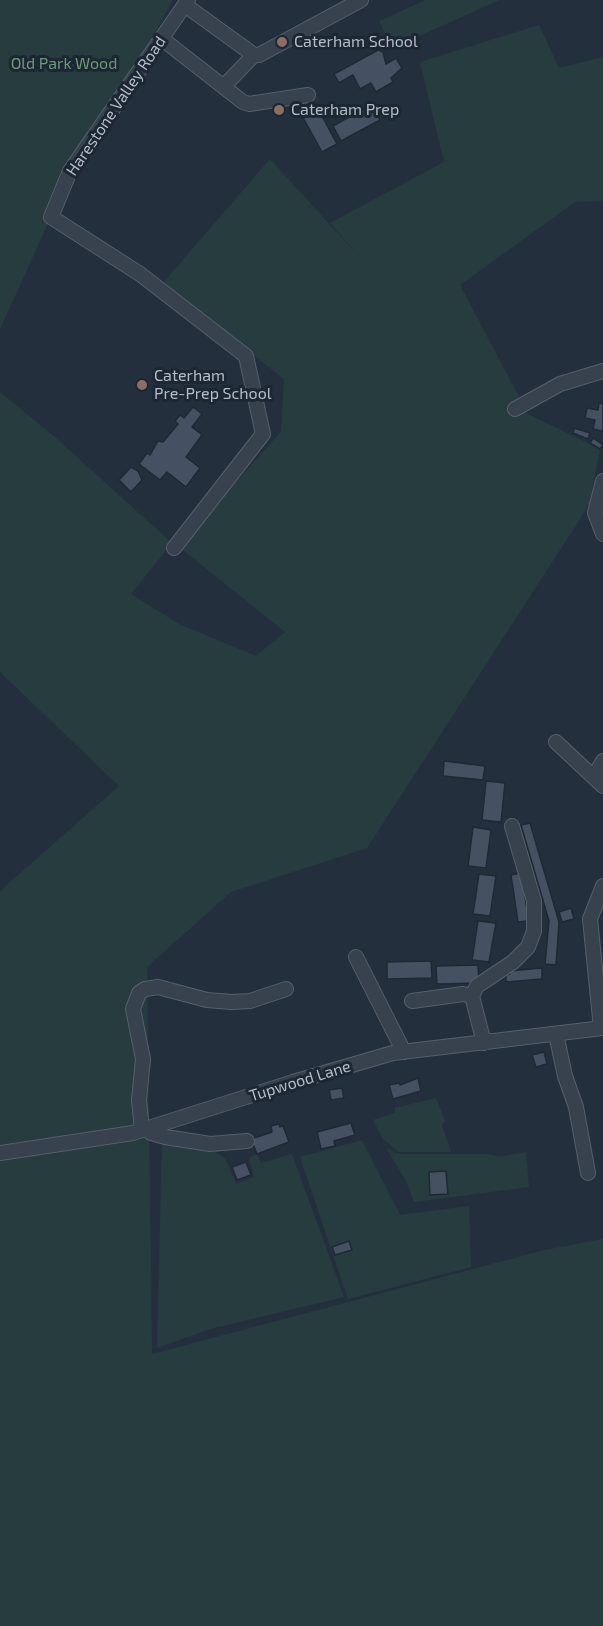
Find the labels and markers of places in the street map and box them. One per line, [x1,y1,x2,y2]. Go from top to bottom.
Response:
place label: Caterham School [294,32,418,52]
marker: Caterham School [275,35,289,49]
place label: Caterham Prep [291,100,399,120]
marker: Caterham Prep [272,103,286,117]
place label: Caterham Pre-Prep School [154,366,272,404]
marker: Caterham Pre-Prep School [135,378,149,392]

